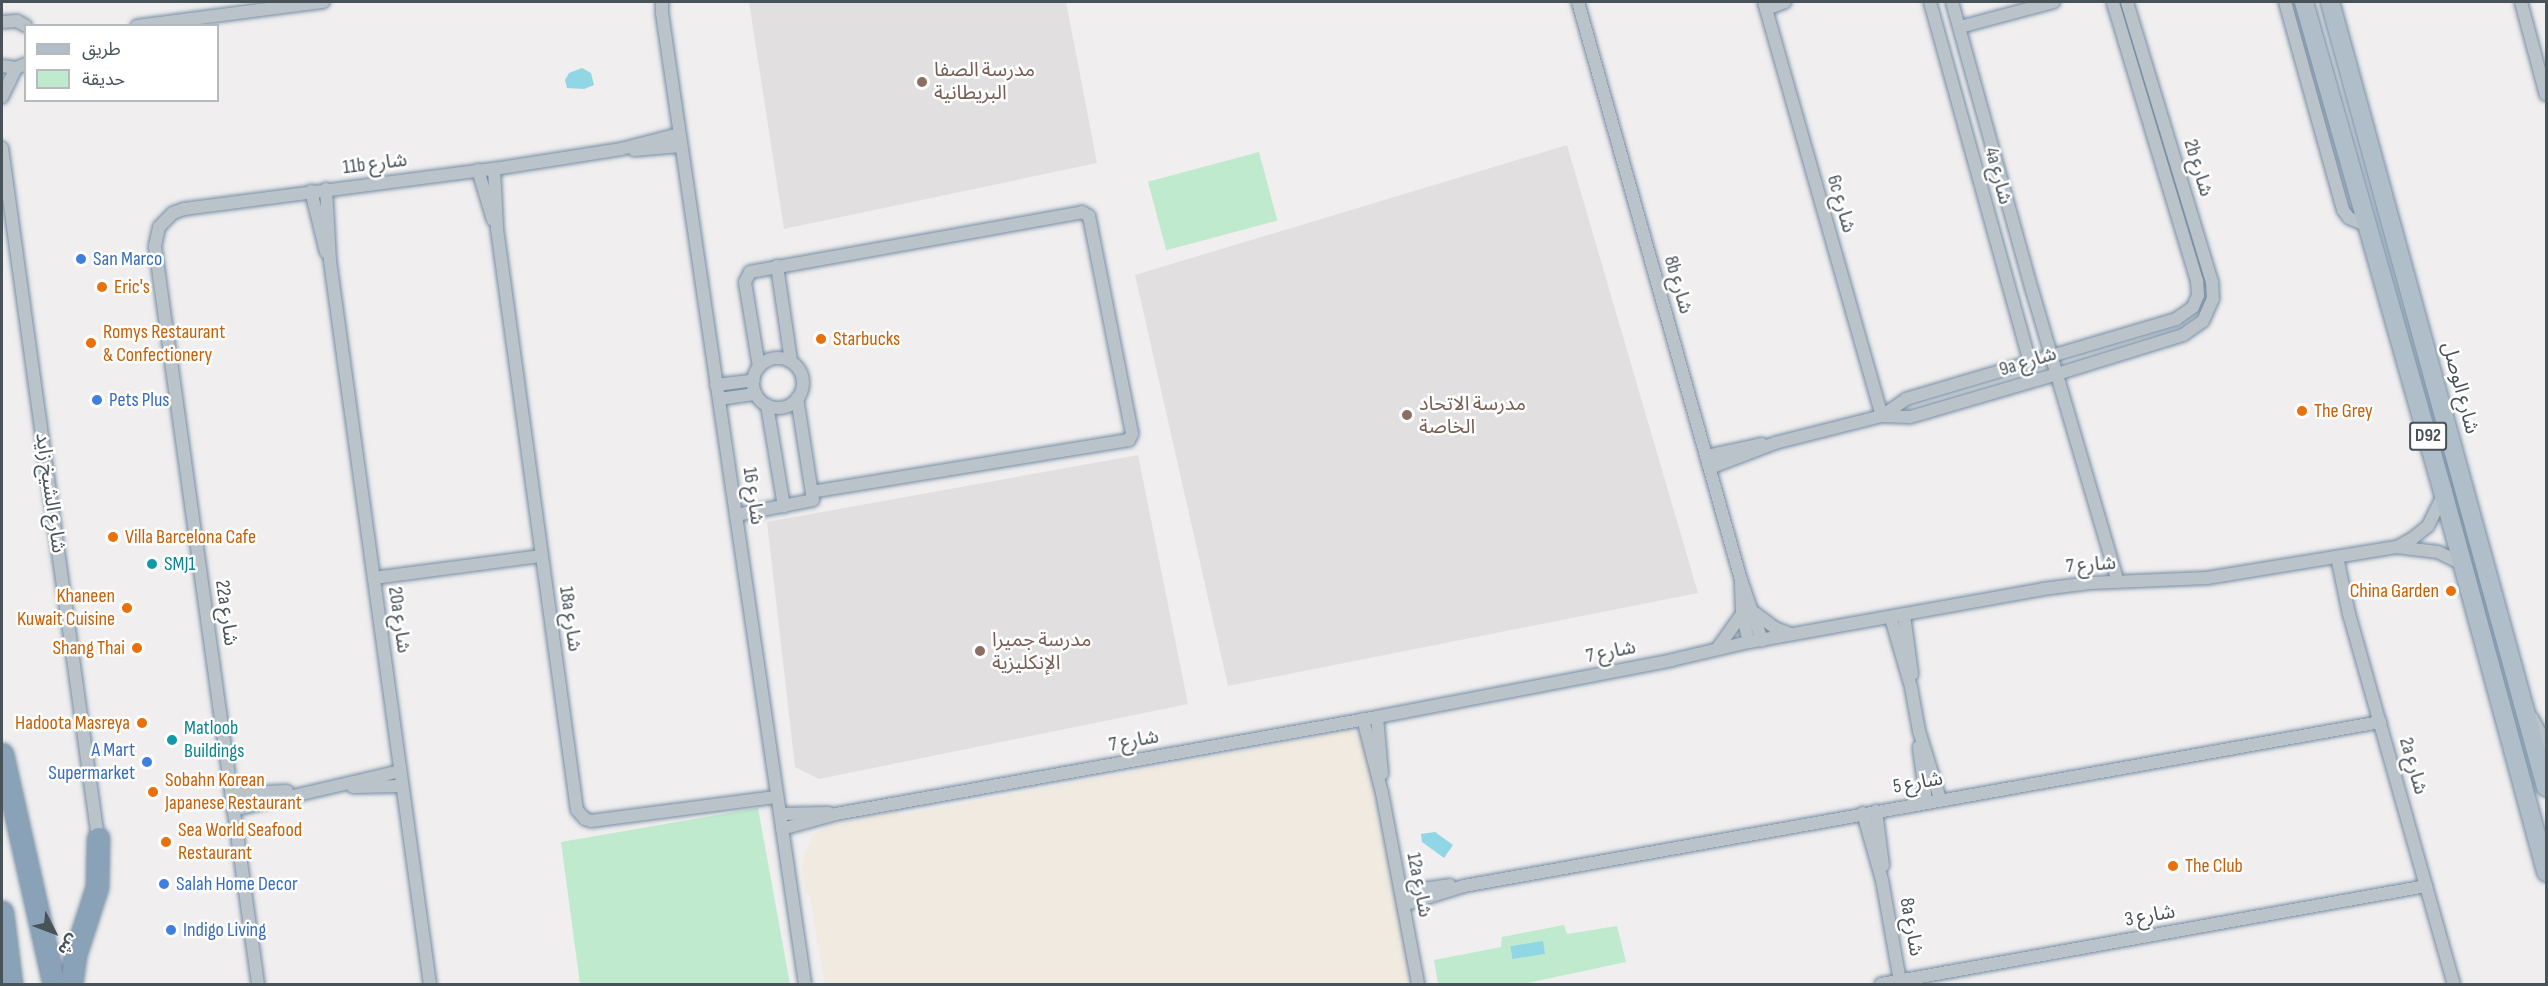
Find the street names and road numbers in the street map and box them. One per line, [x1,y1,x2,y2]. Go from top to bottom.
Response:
street label: 2b شارع [2178,136,2218,200]
street label: 4a شارع [1979,145,2017,207]
street label: 11b شارع [341,148,409,180]
street label: 6c شارع [1821,172,1861,236]
street label: 8b شارع [1658,253,1698,317]
street label: شارع الوصل [2436,339,2484,437]
street label: 9a شارع [1996,342,2060,382]
road number: D92 [2408,421,2448,451]
street label: شارع الشيخ زايد [30,431,70,555]
street label: شارع 16 [737,466,769,526]
street label: شارع 7 [2065,551,2117,579]
street label: 22a شارع [209,578,243,648]
street label: 20a شارع [382,585,416,655]
street label: 18a شارع [554,585,586,653]
street label: شارع 7 [1584,635,1638,669]
street label: شارع 7 [1107,725,1161,757]
street label: 2a شارع [2393,735,2433,797]
street label: شارع 5 [1891,767,1945,799]
street label: 12a شارع [1401,851,1437,919]
street label: 8a شارع [1894,896,1928,958]
street label: شارع 3 [2123,900,2177,932]

